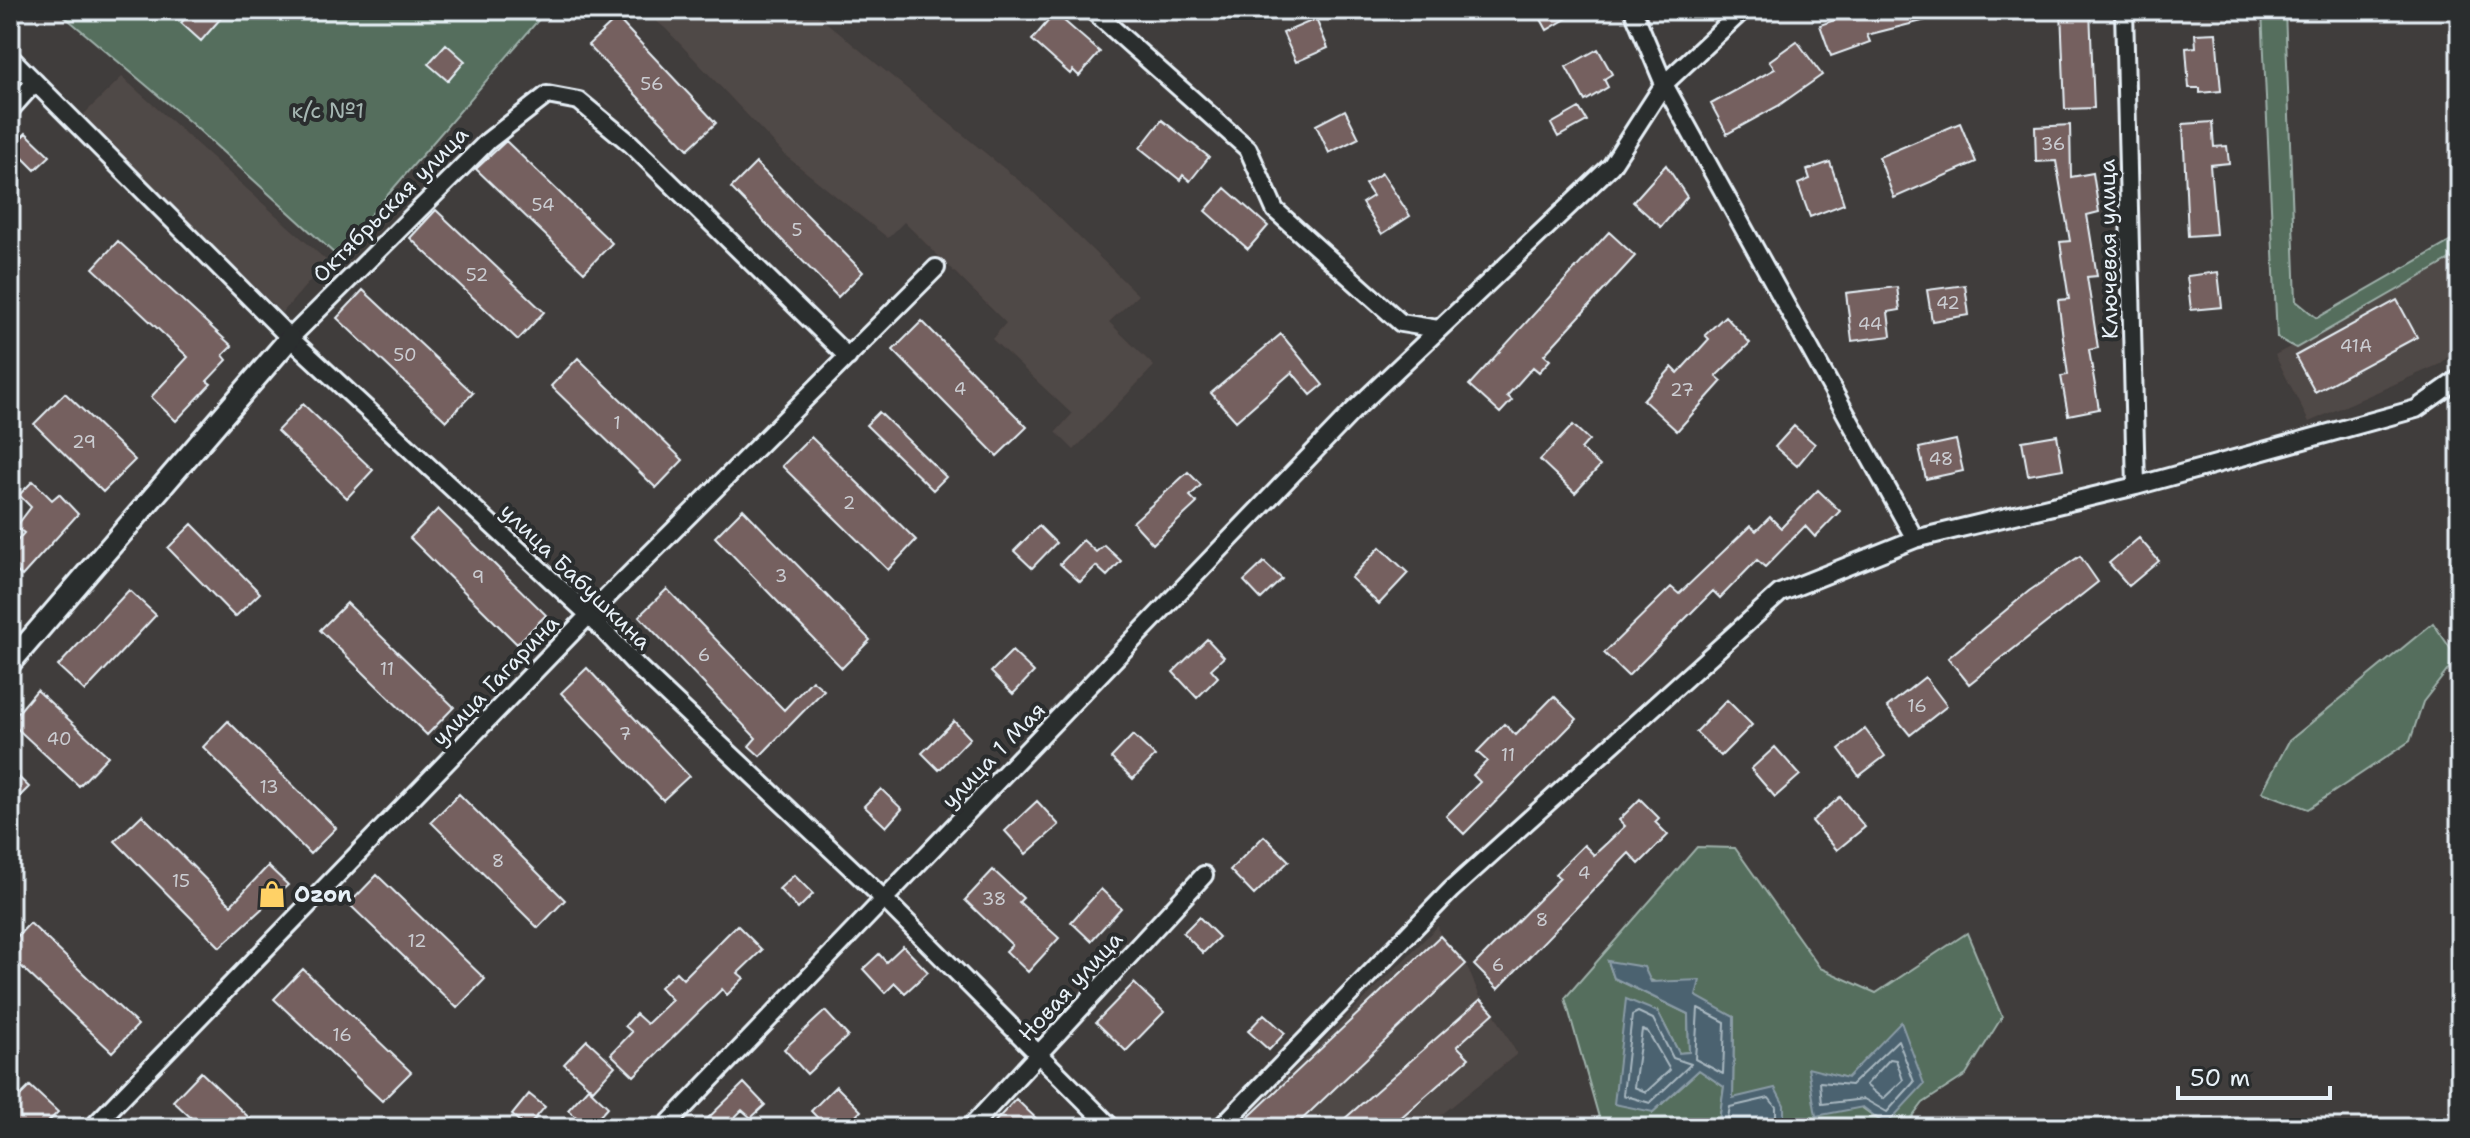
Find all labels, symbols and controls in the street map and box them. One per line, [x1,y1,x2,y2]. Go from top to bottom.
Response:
house number: 56 [640,72,664,96]
park label: к/с №1 [291,96,365,125]
street label: Октябрьская улица [306,120,475,289]
house number: 36 [2041,132,2065,156]
street label: Ключевая улица [2092,158,2125,339]
house number: 54 [531,193,555,217]
house number: 5 [791,218,803,242]
house number: 52 [466,263,488,287]
house number: 42 [1936,291,1960,315]
house number: 44 [1858,312,1882,336]
house number: 41А [2340,334,2372,358]
house number: 50 [393,343,417,367]
house number: 4 [954,377,966,401]
house number: 27 [1670,378,1694,402]
house number: 1 [613,411,621,435]
house number: 29 [72,430,96,454]
house number: 48 [1929,447,1953,471]
house number: 2 [843,491,855,515]
street label: улица Бабушкина [494,497,658,656]
house number: 3 [775,564,787,588]
house number: 9 [472,565,484,589]
street label: улица Гагарина [425,608,565,752]
house number: 6 [698,643,710,667]
house number: 11 [380,657,394,681]
house number: 16 [1907,694,1927,718]
street label: улица 1 Мая [935,696,1052,815]
house number: 7 [619,722,631,746]
house number: 40 [46,727,72,751]
house number: 11 [1501,743,1515,767]
house number: 13 [259,775,279,799]
house number: 8 [492,849,504,873]
house number: 4 [1578,861,1590,885]
house number: 15 [172,869,190,893]
shop icon: Ozon [257,879,287,909]
place label: Ozon [294,880,352,909]
house number: 38 [982,887,1006,911]
house number: 8 [1536,908,1548,932]
street label: Новая улица [1012,925,1129,1048]
house number: 12 [407,929,427,953]
house number: 6 [1492,953,1504,977]
house number: 16 [332,1023,352,1047]
scale bar [2178,1050,2330,1100]
text: 50 m [2190,1062,2250,1094]

